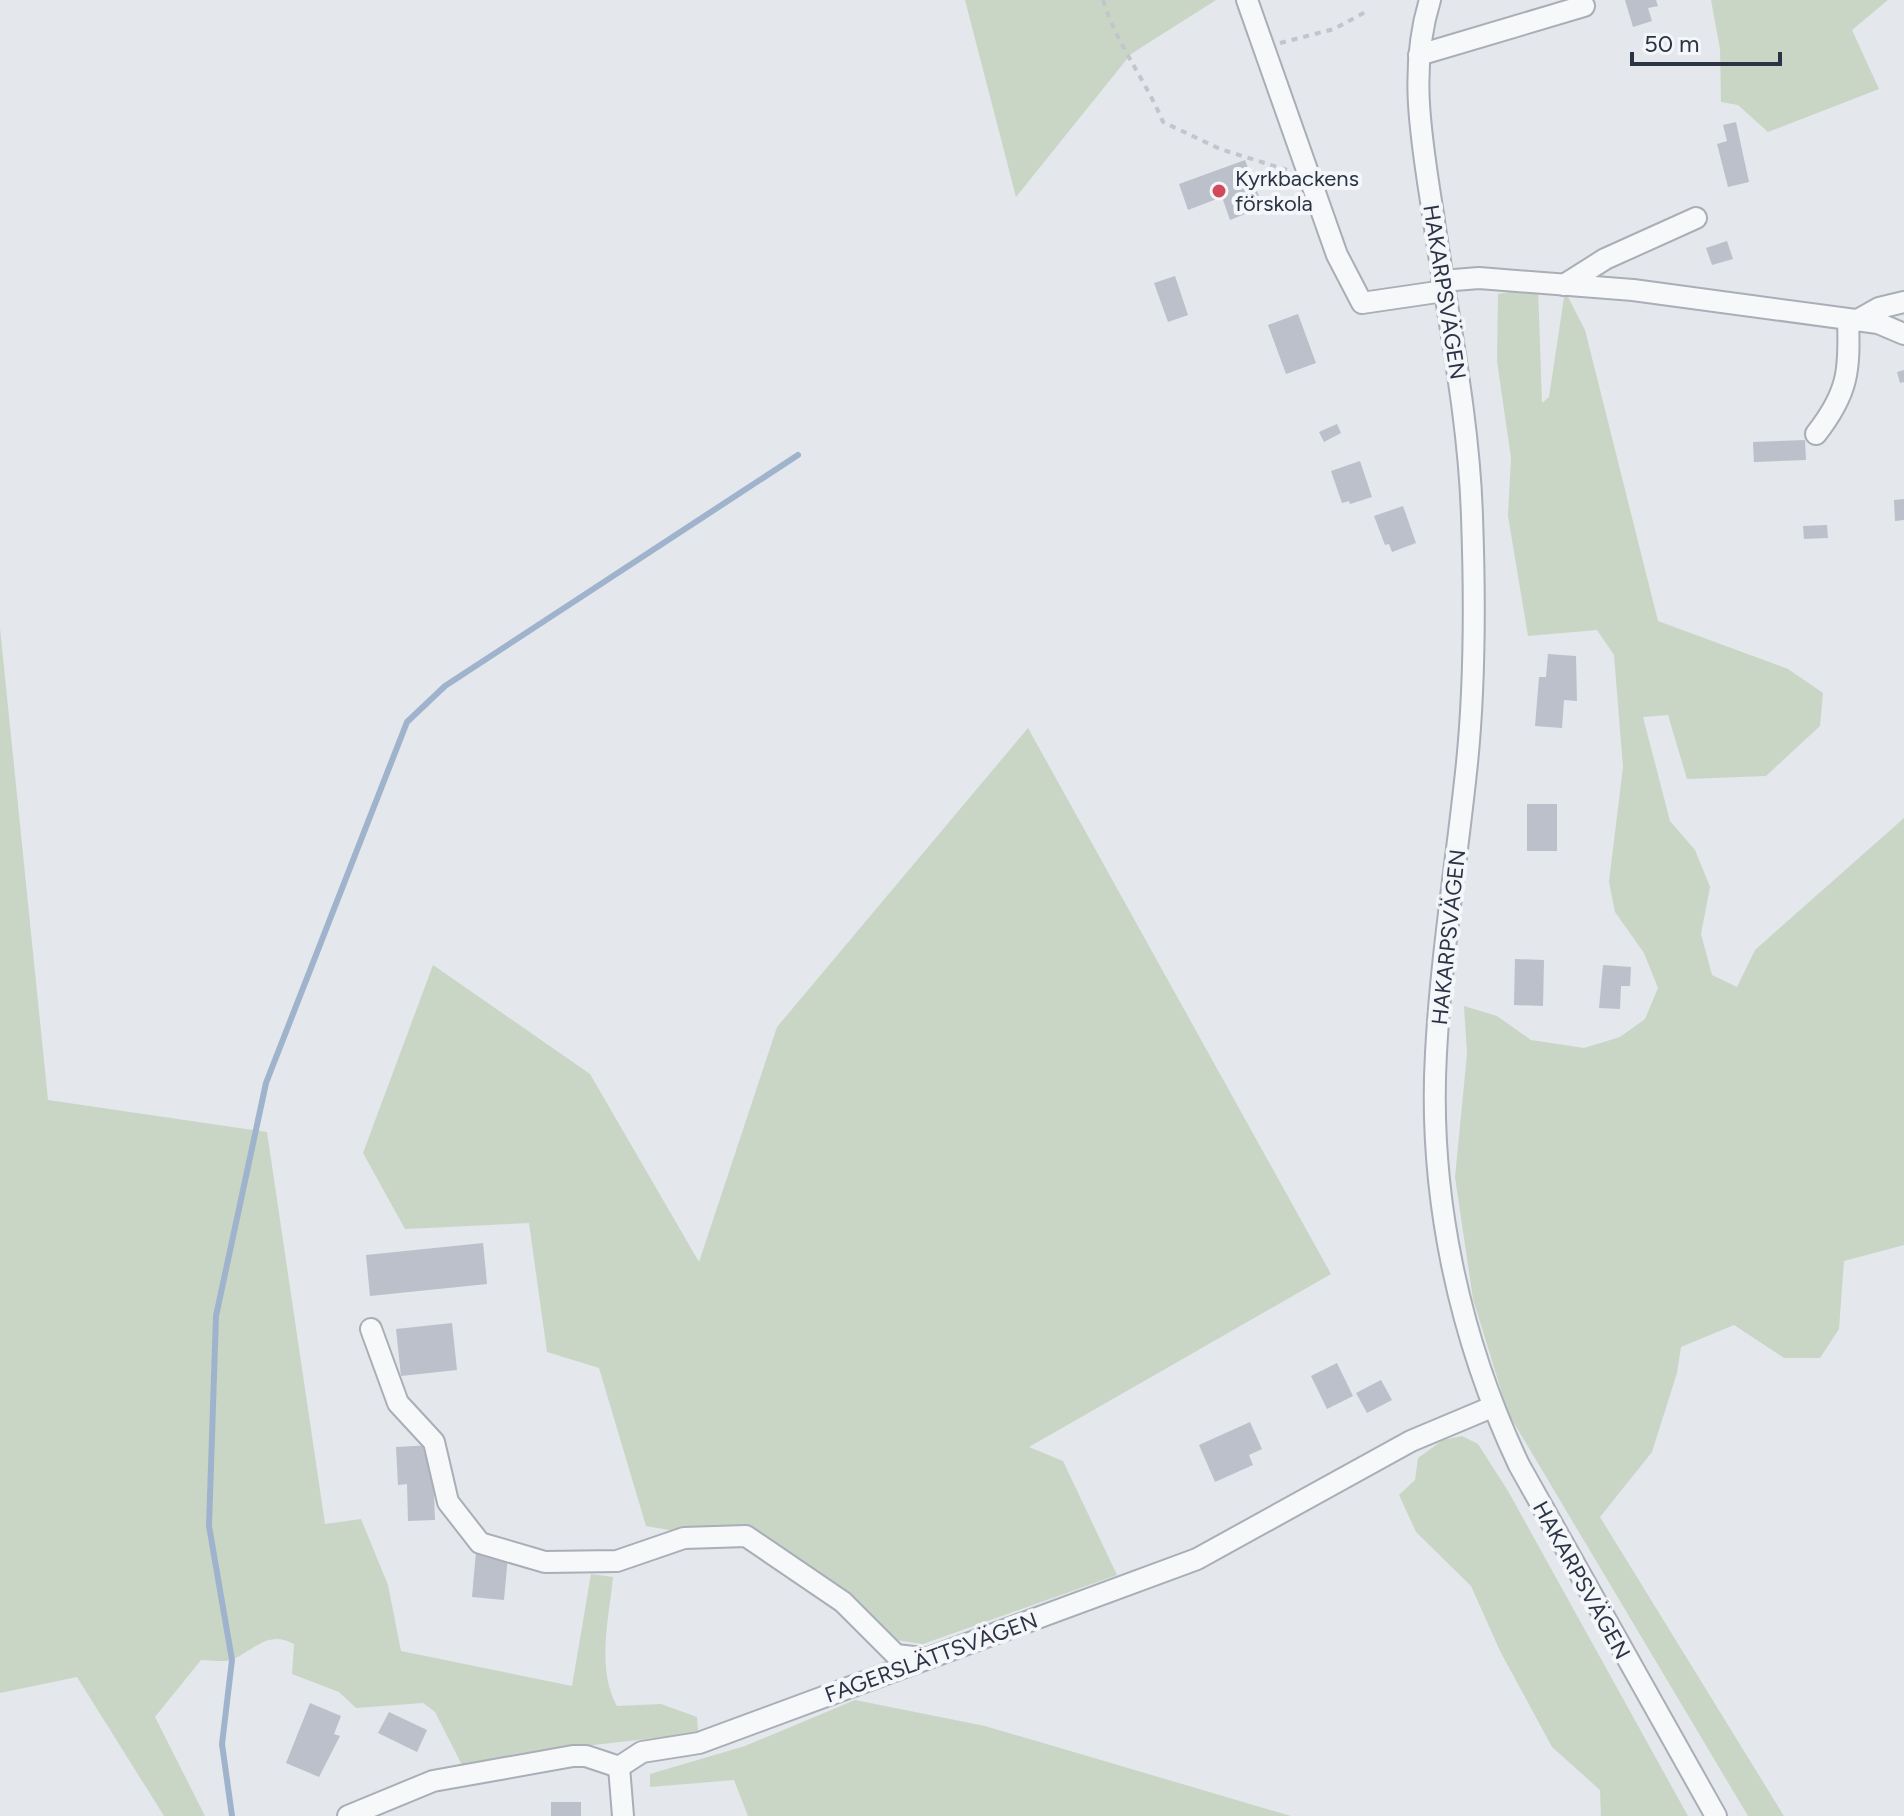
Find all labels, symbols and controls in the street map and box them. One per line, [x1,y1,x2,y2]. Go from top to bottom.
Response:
scale bar [1632,16,1780,66]
text: 50 m [1644,29,1700,58]
place label: Kyrkbackens förskola [1235,165,1359,217]
marker: Kyrkbackens förskola [1210,182,1228,200]
street label: HAKARPSVÄGEN [1417,203,1472,381]
street label: HAKARPSVÄGEN [1426,848,1471,1026]
street label: HAKARPSVÄGEN [1527,1496,1636,1664]
street label: FAGERSLÄTTSVÄGEN [821,1606,1041,1709]

